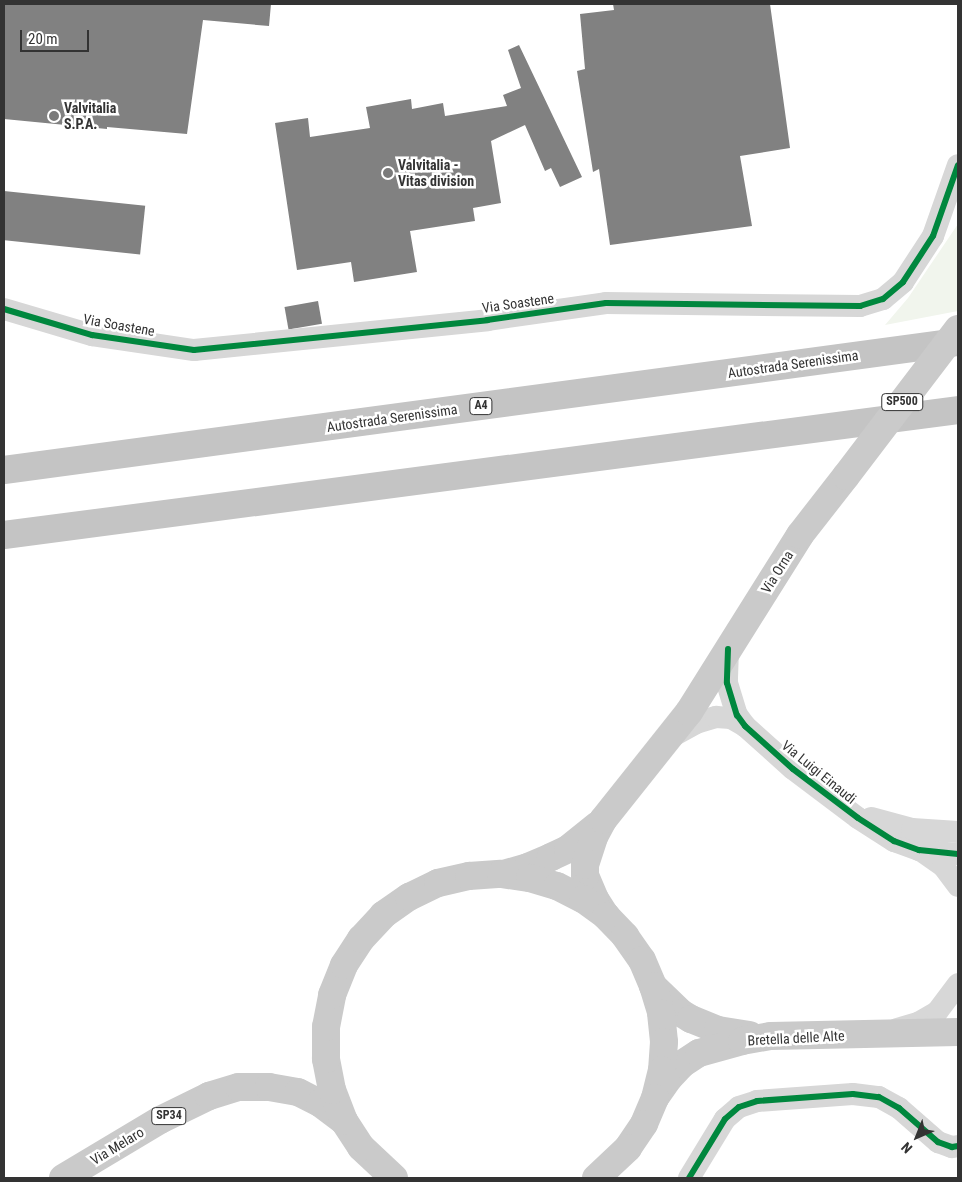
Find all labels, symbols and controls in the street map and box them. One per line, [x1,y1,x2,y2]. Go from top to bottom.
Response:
scale bar [22,20,91,52]
text: 20 m [28,30,58,48]
place label: Valvitalia S.P.A. [64,100,116,132]
marker: Valvitalia S.P.A. [48,110,60,122]
place label: Valvitalia - Vitas division [398,157,474,190]
marker: Valvitalia - Vitas division [382,167,394,179]
street label: Via Soastene [481,290,555,316]
street label: Via Soastene [82,310,156,340]
street label: Autostrada Serenissima [727,347,859,381]
road number: SP500 [881,392,923,412]
road number: A4 [468,396,494,416]
street label: Autostrada Serenissima [326,401,458,435]
street label: Via Orna [757,548,797,596]
street label: Via Luigi Einaudi [778,737,860,807]
street label: Bretella delle Alte [747,1027,845,1049]
road number: SP34 [150,1106,188,1126]
north arrow [892,1112,942,1162]
street label: Via Melaro [87,1124,147,1168]
text: N [898,1139,915,1157]

